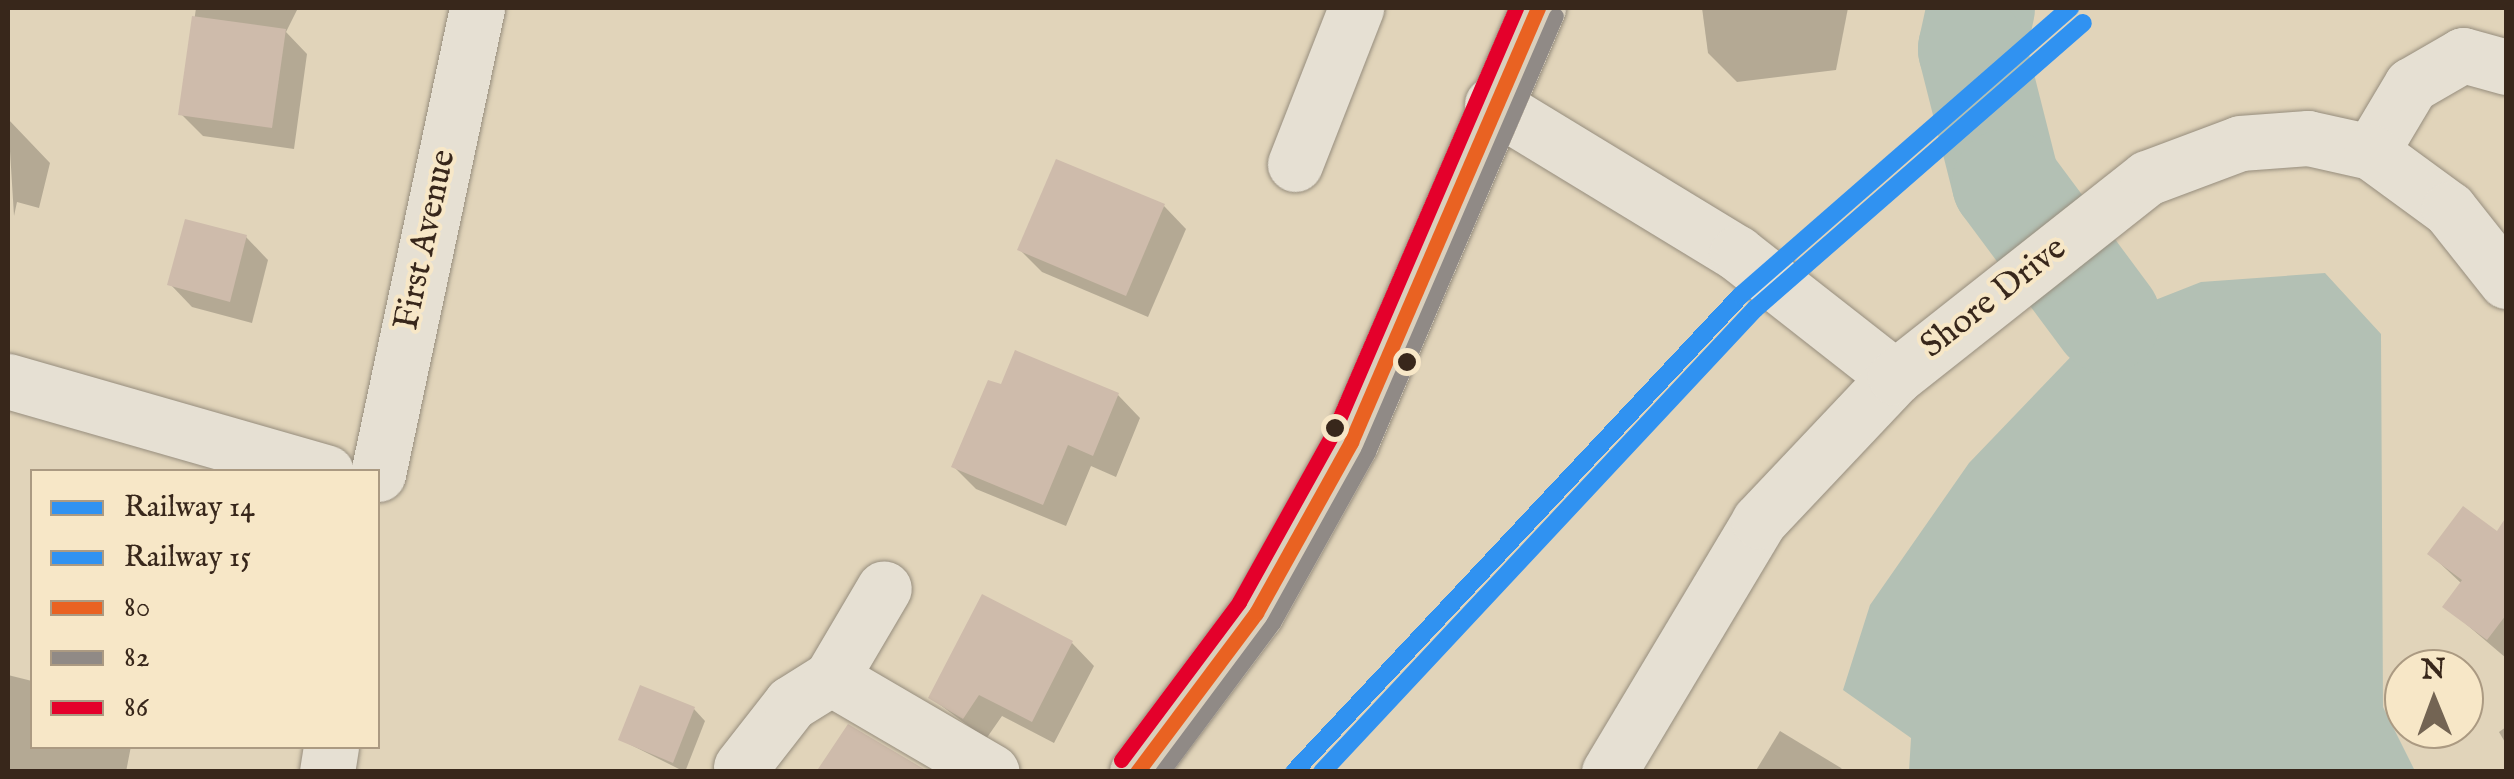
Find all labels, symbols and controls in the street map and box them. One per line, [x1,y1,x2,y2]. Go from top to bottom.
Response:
street label: First Avenue [386,146,466,334]
street label: Shore Drive [1913,228,2075,368]
unlabelled marker [1397,352,1417,372]
unlabelled marker [1325,418,1345,438]
legend [30,469,380,749]
text: Railway 14 [124,489,255,527]
text: Railway 15 [124,539,251,577]
text: 80 [124,589,151,627]
text: 82 [124,639,150,677]
north arrow [2384,649,2484,749]
text: N [2421,653,2446,688]
text: 86 [124,689,148,727]

